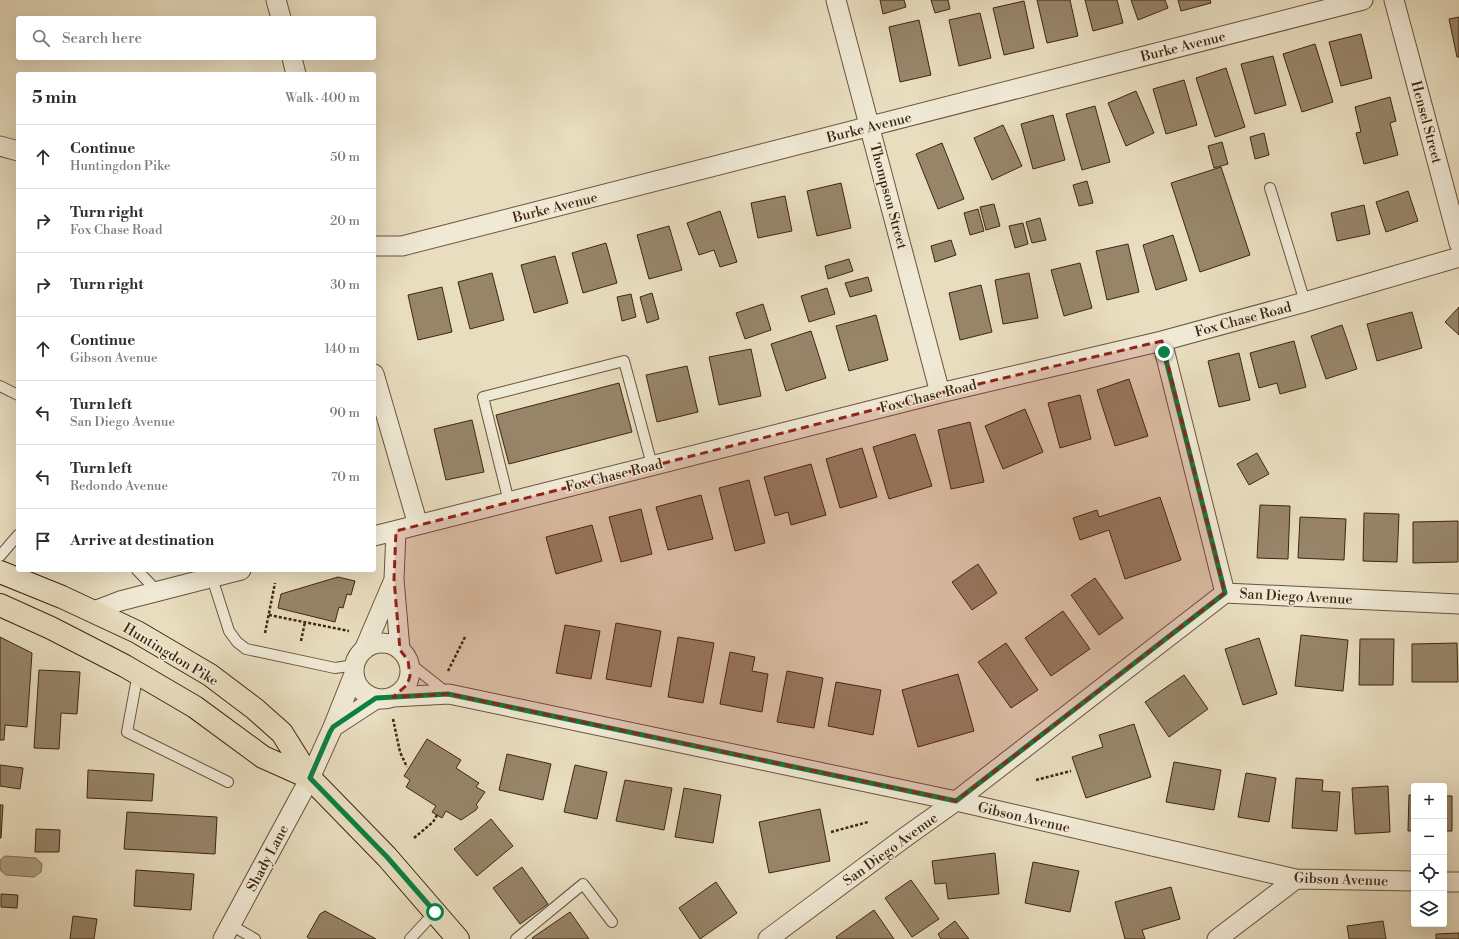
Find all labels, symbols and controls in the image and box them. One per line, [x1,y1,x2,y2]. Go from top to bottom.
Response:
search box [16,16,376,60]
icon: search [30,27,52,49]
street label: Burke Avenue [1138,28,1228,66]
text: Search here [62,29,142,48]
street label: Hensel Street [1406,79,1446,166]
text: 5 min [32,87,77,109]
text: Walk · 400 m [285,90,360,106]
street label: Burke Avenue [824,109,914,147]
text: Continue [70,139,135,158]
street label: Thompson Street [865,141,911,251]
icon: ahead [32,146,54,168]
text: 50 m [330,149,360,165]
text: Huntingdon Pike [70,158,171,174]
street label: Burke Avenue [510,189,600,227]
text: Turn right [70,203,144,222]
icon: right [32,210,54,232]
text: 20 m [330,213,360,229]
text: Fox Chase Road [70,222,162,238]
icon: right [32,274,54,296]
text: Turn right [70,275,144,294]
text: 30 m [330,277,360,293]
street label: Fox Chase Road [1193,298,1294,342]
text: Continue [70,331,135,350]
icon: ahead [32,338,54,360]
text: 140 m [324,341,360,357]
route end [1155,343,1173,361]
text: Gibson Avenue [70,350,158,366]
street label: Fox Chase Road [878,376,979,418]
text: Turn left [70,395,132,414]
icon: left [32,402,54,424]
text: 90 m [329,405,360,421]
text: San Diego Avenue [70,414,175,430]
street label: Fox Chase Road [564,455,665,497]
text: Turn left [70,459,132,478]
icon: left [32,466,54,488]
text: 70 m [331,469,360,485]
text: Redondo Avenue [70,478,168,494]
icon: arrive [32,530,54,552]
text: Arrive at destination [70,531,214,550]
street label: San Diego Avenue [1239,585,1353,609]
street label: Huntingdon Pike [119,619,222,690]
map controls [1411,783,1447,927]
button: + [1411,783,1447,819]
street label: Gibson Avenue [976,799,1072,837]
street label: San Diego Avenue [840,809,942,890]
button: − [1411,819,1447,855]
street label: Shady Lane [243,822,293,895]
button: locate [1411,855,1447,891]
street label: Gibson Avenue [1294,869,1388,891]
button: layers [1411,891,1447,927]
route start [426,903,444,921]

